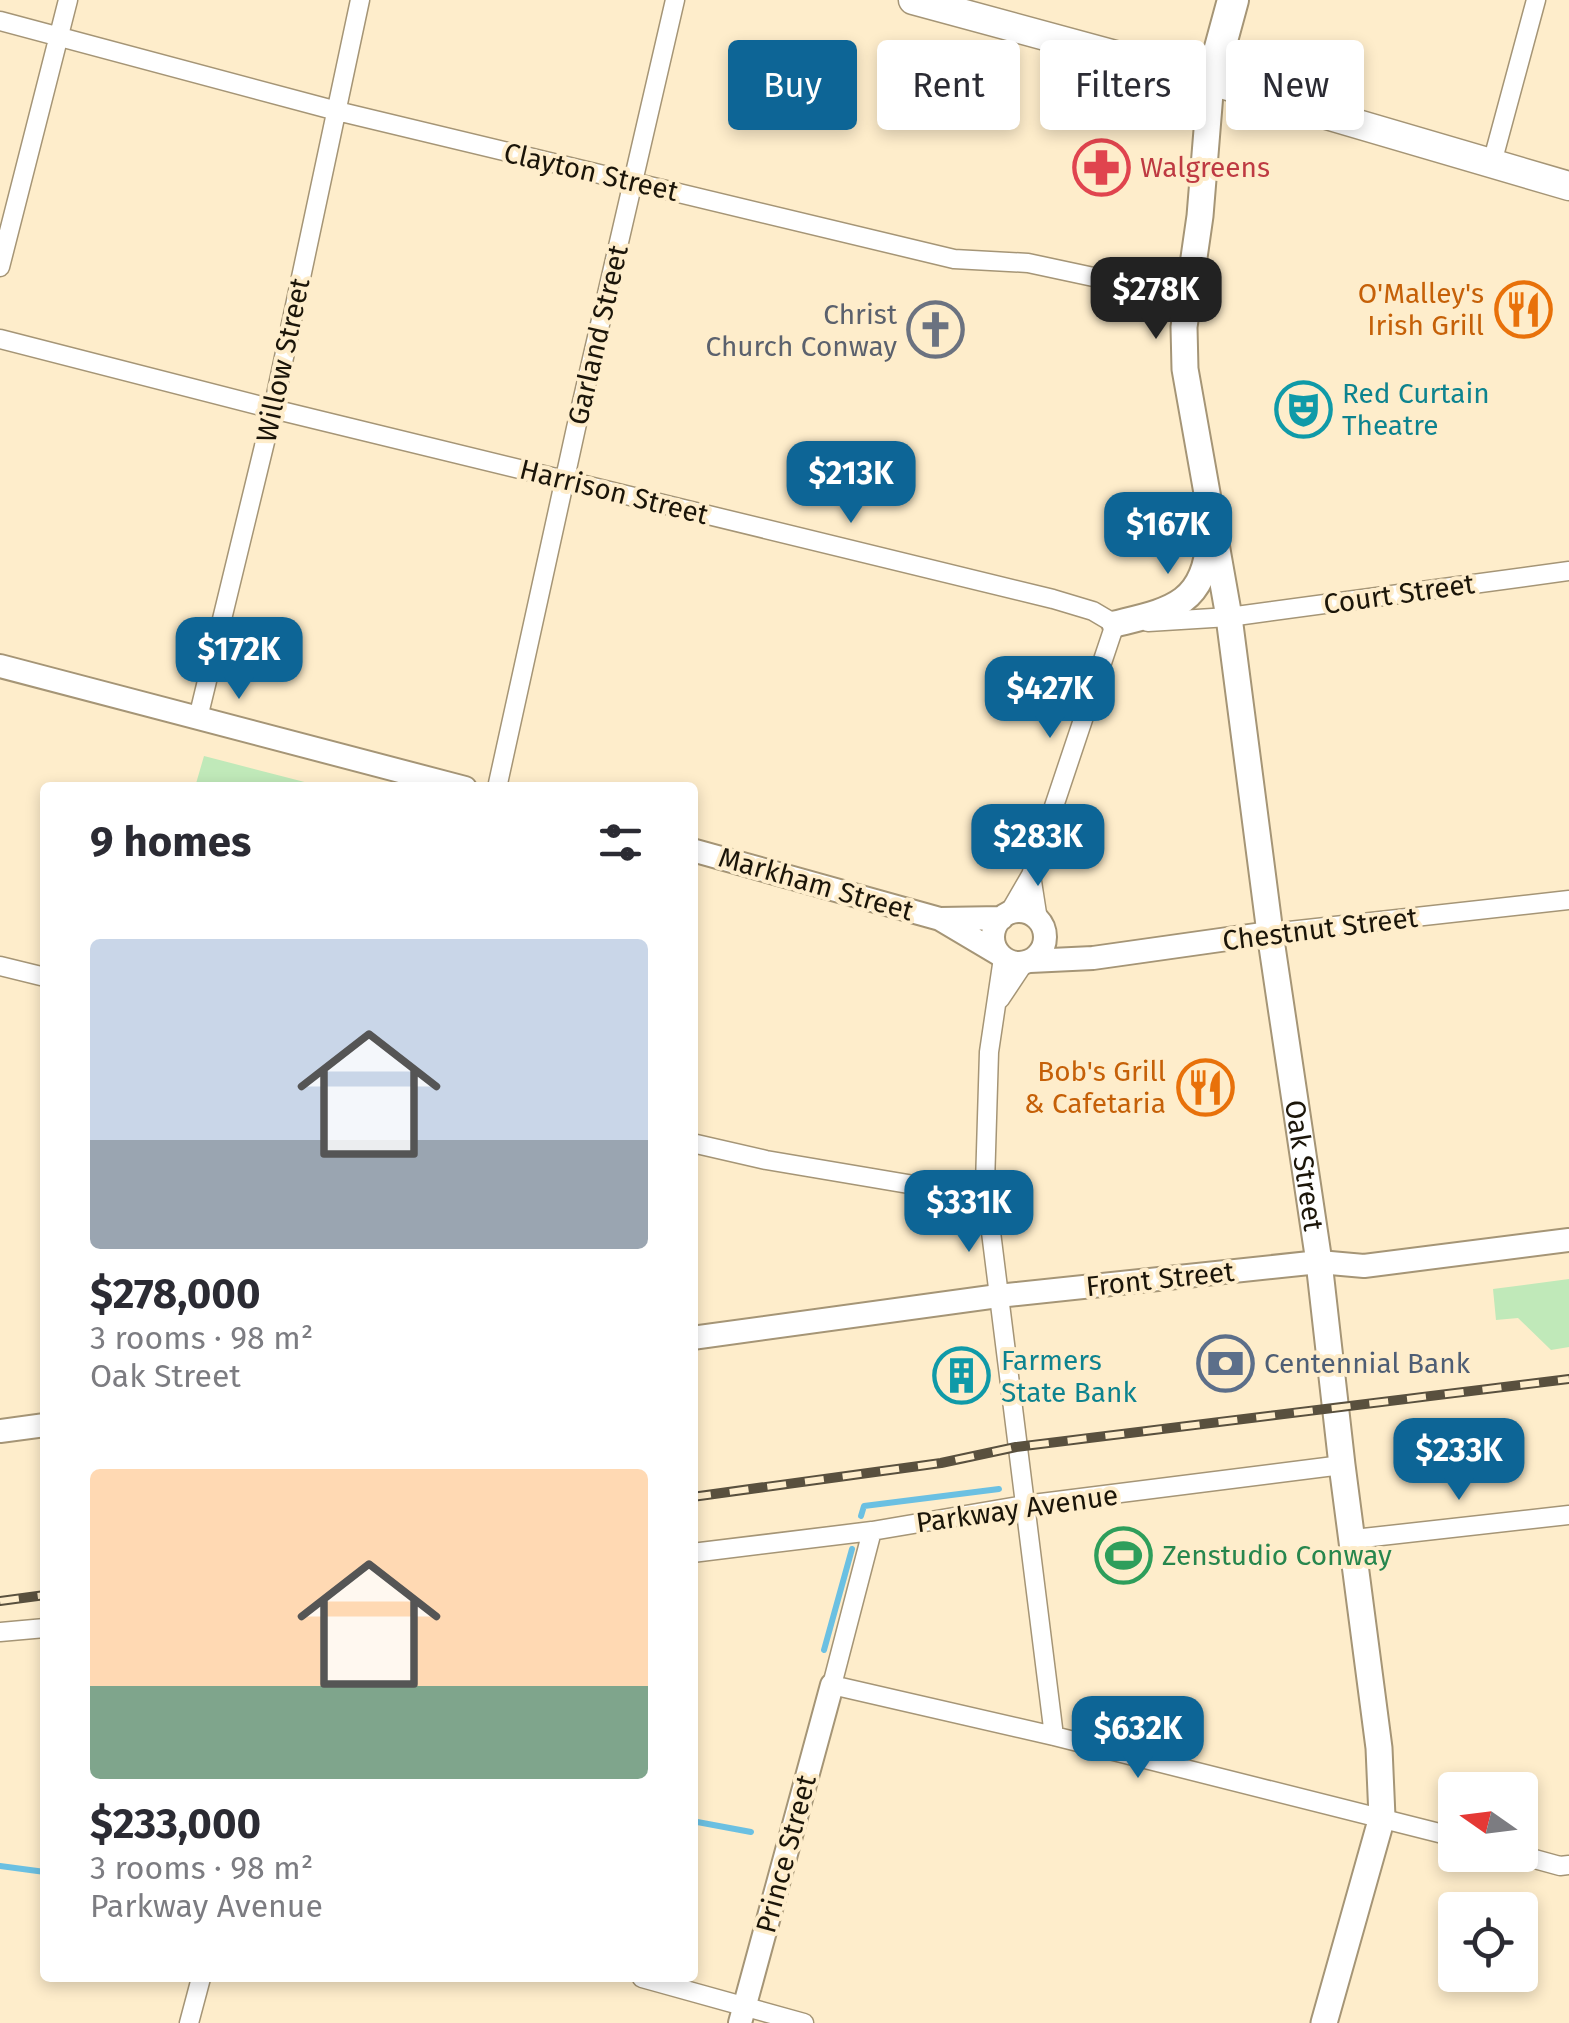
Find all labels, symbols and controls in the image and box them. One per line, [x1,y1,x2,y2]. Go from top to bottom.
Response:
chip: Buy [728,40,857,130]
chip: Rent [877,40,1020,130]
chip: Filters [1040,40,1206,130]
chip: New [1226,40,1364,130]
street label: Clayton Street [501,136,682,208]
pharmacy icon: Walgreens [1071,137,1131,197]
place label: Walgreens [1140,151,1270,184]
street label: Garland Street [561,241,635,428]
pin: $278K [1086,257,1226,342]
text: $278K [1113,270,1199,308]
street label: Willow Street [249,274,317,445]
place label: O'Malley's Irish Grill [1358,277,1484,342]
restaurant icon: O'Malley's Irish Grill [1493,279,1553,339]
place label: Christ Church Conway [706,298,898,363]
church icon: Christ Church Conway [906,300,966,360]
place label: Red Curtain Theatre [1342,377,1490,442]
theatre icon: Red Curtain Theatre [1273,379,1333,439]
pin: $213K [781,441,921,526]
street label: Harrison Street [516,453,712,532]
text: $213K [809,454,893,492]
pin: $167K [1098,492,1238,577]
text: $167K [1126,505,1210,543]
street label: Court Street [1321,567,1477,621]
pin: $172K [169,617,309,702]
text: $172K [198,630,280,668]
pin: $427K [980,656,1120,741]
text: $427K [1007,669,1093,707]
pin: $283K [968,804,1108,889]
icon: filters [593,815,648,870]
text: 9 homes [90,817,251,867]
text: $283K [993,817,1083,855]
street label: Markham Street [715,840,918,928]
street label: Chestnut Street [1220,901,1420,957]
icon: home [279,1004,459,1184]
place label: Bob's Grill & Cafetaria [1024,1055,1166,1120]
restaurant icon: Bob's Grill & Cafetaria [1175,1057,1235,1117]
street label: Oak Street [1279,1098,1331,1234]
pin: $331K [899,1170,1039,1255]
text: $331K [926,1183,1012,1221]
street label: Front Street [1084,1255,1237,1303]
text: $278,000 [90,1269,260,1319]
text: 3 rooms · 98 m² [90,1319,313,1357]
bank icon: Centennial Bank [1195,1333,1255,1393]
place label: Farmers State Bank [1001,1344,1137,1409]
building icon: Farmers State Bank [932,1346,992,1406]
place label: Centennial Bank [1264,1347,1471,1380]
text: Oak Street [90,1357,241,1395]
pin: $233K [1389,1418,1529,1503]
text: $233K [1415,1431,1503,1469]
street label: Parkway Avenue [914,1478,1120,1540]
sports icon: Zenstudio Conway [1093,1525,1153,1585]
icon: home [279,1534,459,1714]
place label: Zenstudio Conway [1162,1539,1392,1572]
pin: $632K [1068,1696,1208,1781]
text: $632K [1094,1709,1182,1747]
street label: Prince Street [749,1770,823,1937]
north arrow [1438,1772,1538,1872]
map controls [1438,1772,1538,1992]
text: $233,000 [90,1799,261,1849]
text: 3 rooms · 98 m² [90,1849,313,1887]
text: Parkway Avenue [90,1887,323,1925]
button: locate [1438,1892,1538,1992]

